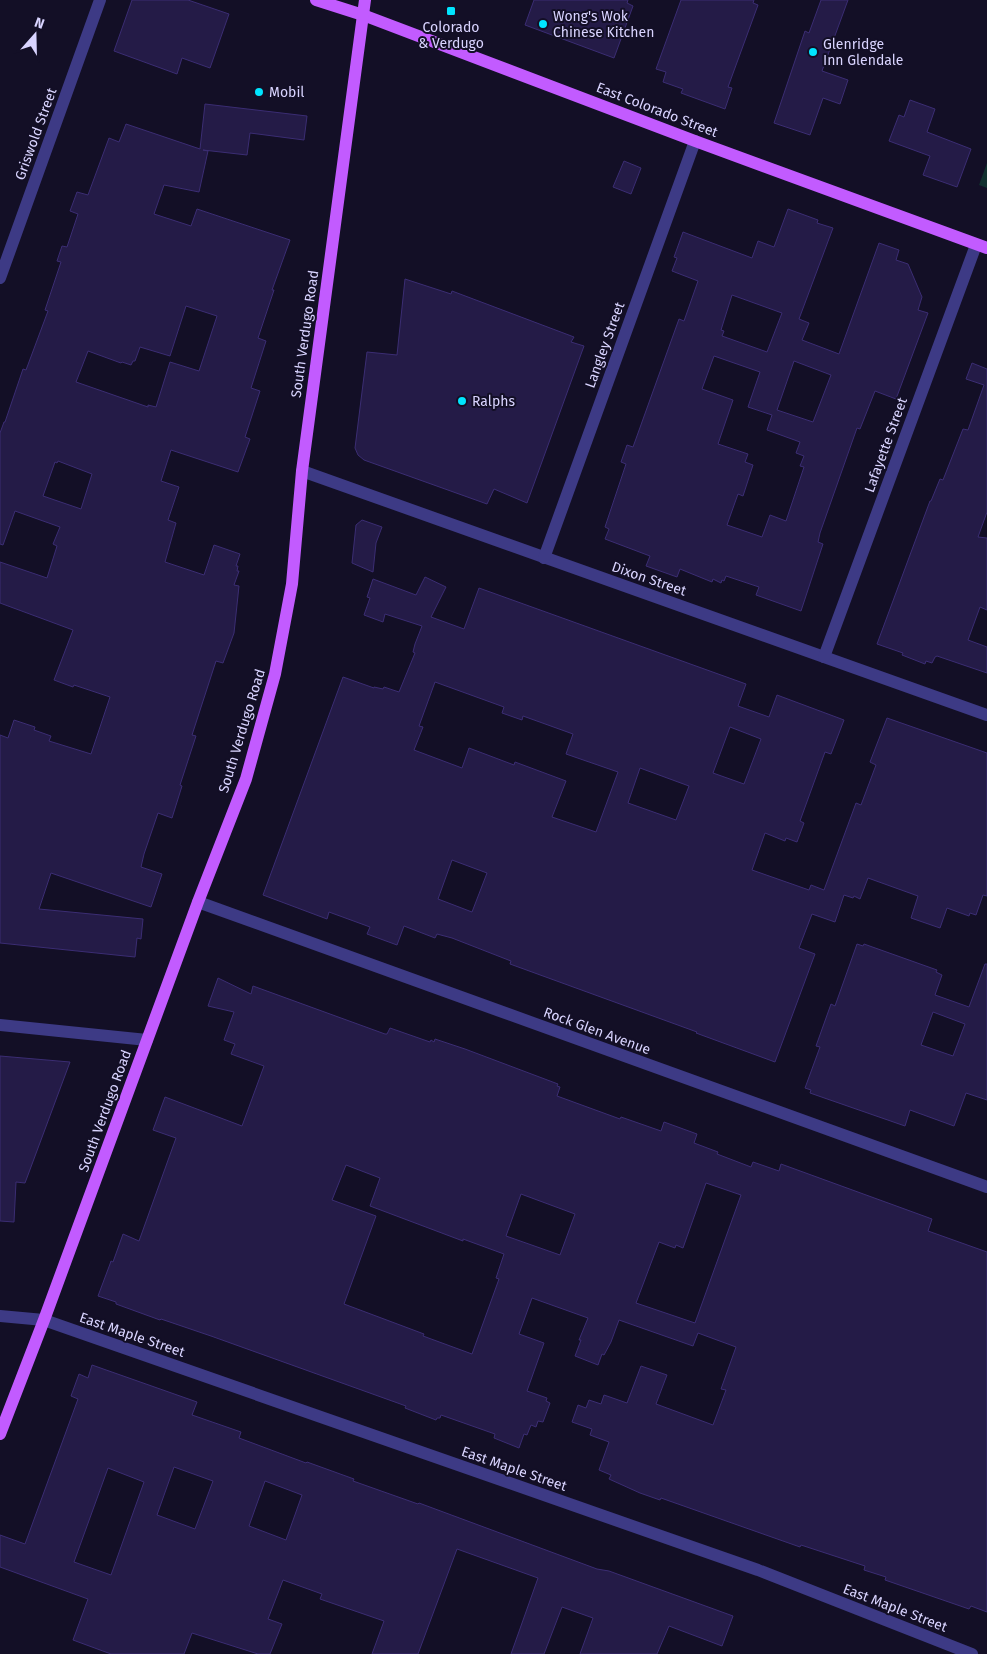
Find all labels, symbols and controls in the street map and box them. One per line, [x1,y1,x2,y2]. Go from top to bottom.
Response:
marker: Colorado & Verdugo [445,5,457,17]
place label: Wong's Wok Chinese Kitchen [553,8,654,41]
north arrow [10,10,60,60]
text: N [32,14,47,33]
marker: Wong's Wok Chinese Kitchen [537,18,549,30]
place label: Colorado & Verdugo [418,19,484,52]
place label: Glenridge Inn Glendale [823,36,903,69]
marker: Glenridge Inn Glendale [807,46,819,58]
street label: East Colorado Street [594,79,721,141]
place label: Mobil [269,84,304,101]
street label: Griswold Street [11,85,61,182]
marker: Mobil [253,86,265,98]
street label: South Verdugo Road [288,269,322,399]
street label: Langley Street [582,299,629,390]
place label: Ralphs [472,393,515,410]
street label: Lafayette Street [861,394,911,495]
marker: Ralphs [456,395,468,407]
street label: Dixon Street [609,558,689,600]
street label: South Verdugo Road [215,667,269,795]
street label: Rock Glen Avenue [541,1004,653,1058]
street label: South Verdugo Road [75,1048,135,1174]
street label: East Maple Street [77,1309,188,1361]
street label: East Maple Street [459,1443,570,1495]
street label: East Maple Street [840,1580,950,1636]

